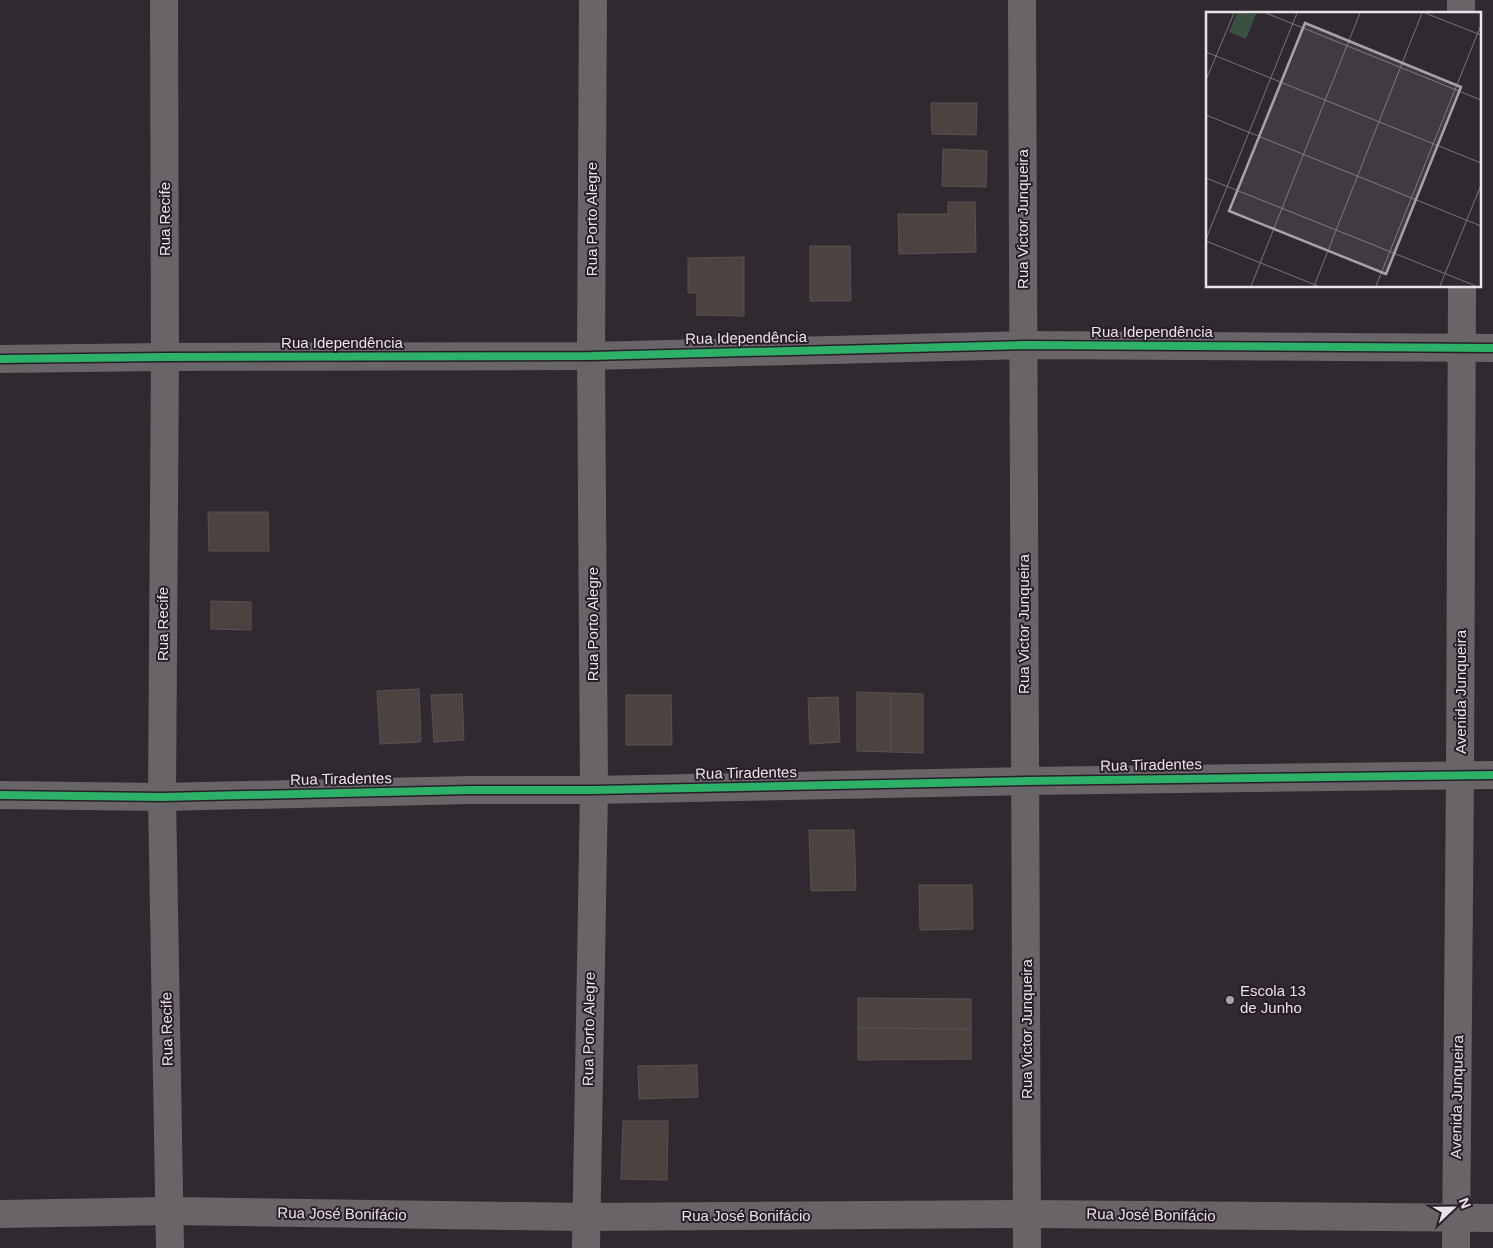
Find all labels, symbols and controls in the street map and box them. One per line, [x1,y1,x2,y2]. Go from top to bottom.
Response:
inset map [1206,12,1480,288]
street label: Rua Victor Junqueira [1014,148,1031,289]
street label: Rua Porto Alegre [583,162,600,276]
street label: Rua Recife [156,182,173,256]
street label: Rua Idependência [1091,323,1214,340]
street label: Rua Idependência [685,328,808,347]
street label: Rua Idependência [281,334,404,351]
street label: Rua Victor Junqueira [1015,553,1032,694]
street label: Rua Porto Alegre [584,567,601,681]
street label: Rua Recife [154,587,171,661]
street label: Avenida Junqueira [1452,629,1469,754]
street label: Rua Tiradentes [1100,755,1202,774]
street label: Rua Tiradentes [695,763,797,782]
street label: Rua Tiradentes [290,769,392,788]
street label: Rua Victor Junqueira [1018,958,1035,1099]
street label: Rua Porto Alegre [579,972,598,1086]
place label: Escola 13 de Junho [1240,982,1306,1016]
street label: Rua Recife [157,992,176,1066]
marker: Escola 13 de Junho [1224,994,1236,1006]
street label: Avenida Junqueira [1447,1034,1466,1159]
north arrow [1428,1183,1478,1233]
text: N [1456,1195,1474,1211]
street label: Rua José Bonifácio [277,1204,407,1223]
street label: Rua José Bonifácio [1086,1205,1216,1224]
street label: Rua José Bonifácio [681,1207,811,1224]

